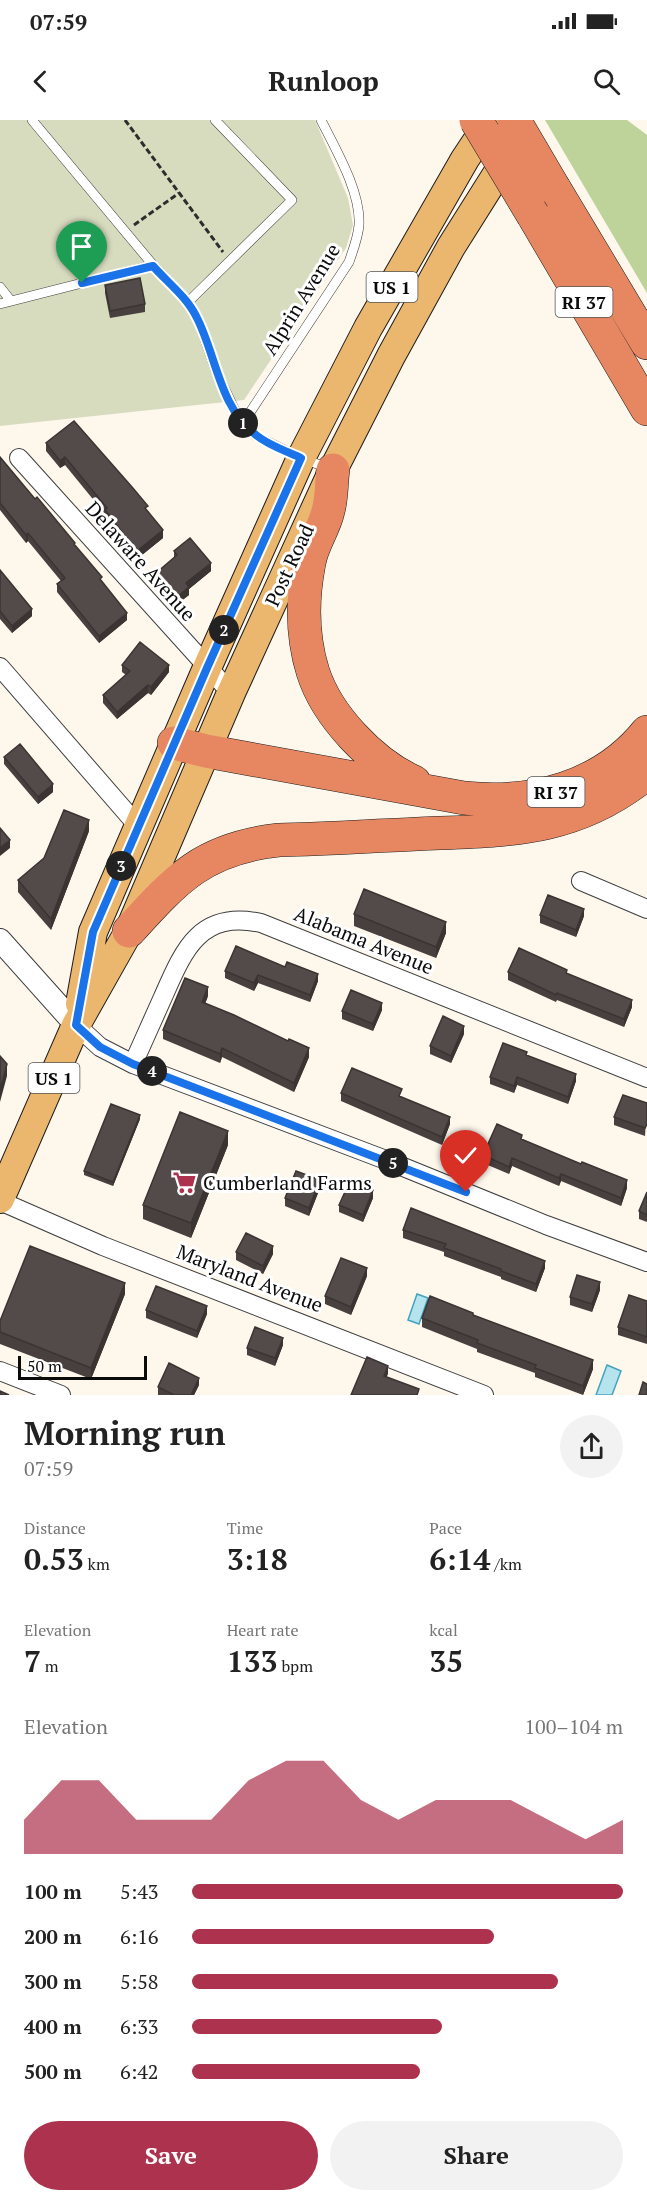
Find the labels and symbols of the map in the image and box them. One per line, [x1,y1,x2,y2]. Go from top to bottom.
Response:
pin [56,221,107,283]
street label: Alprin Avenue [256,238,346,360]
road number: US 1 [366,272,418,302]
road number: RI 37 [556,287,612,317]
pin: 1 [228,408,258,438]
street label: Delaware Avenue [80,495,202,627]
street label: Post Road [258,519,320,611]
pin: 2 [209,615,239,645]
road number: RI 37 [528,777,584,807]
pin: 3 [106,851,136,881]
street label: Alabama Avenue [290,900,438,980]
pin: 4 [137,1056,167,1086]
road number: US 1 [28,1063,80,1093]
pin [440,1130,491,1192]
pin: 5 [378,1148,408,1178]
supermarket icon: Cumberland Farms [172,1169,198,1195]
place label: Cumberland Farms [203,1169,372,1196]
street label: Maryland Avenue [173,1238,327,1318]
scale bar [18,1353,147,1380]

